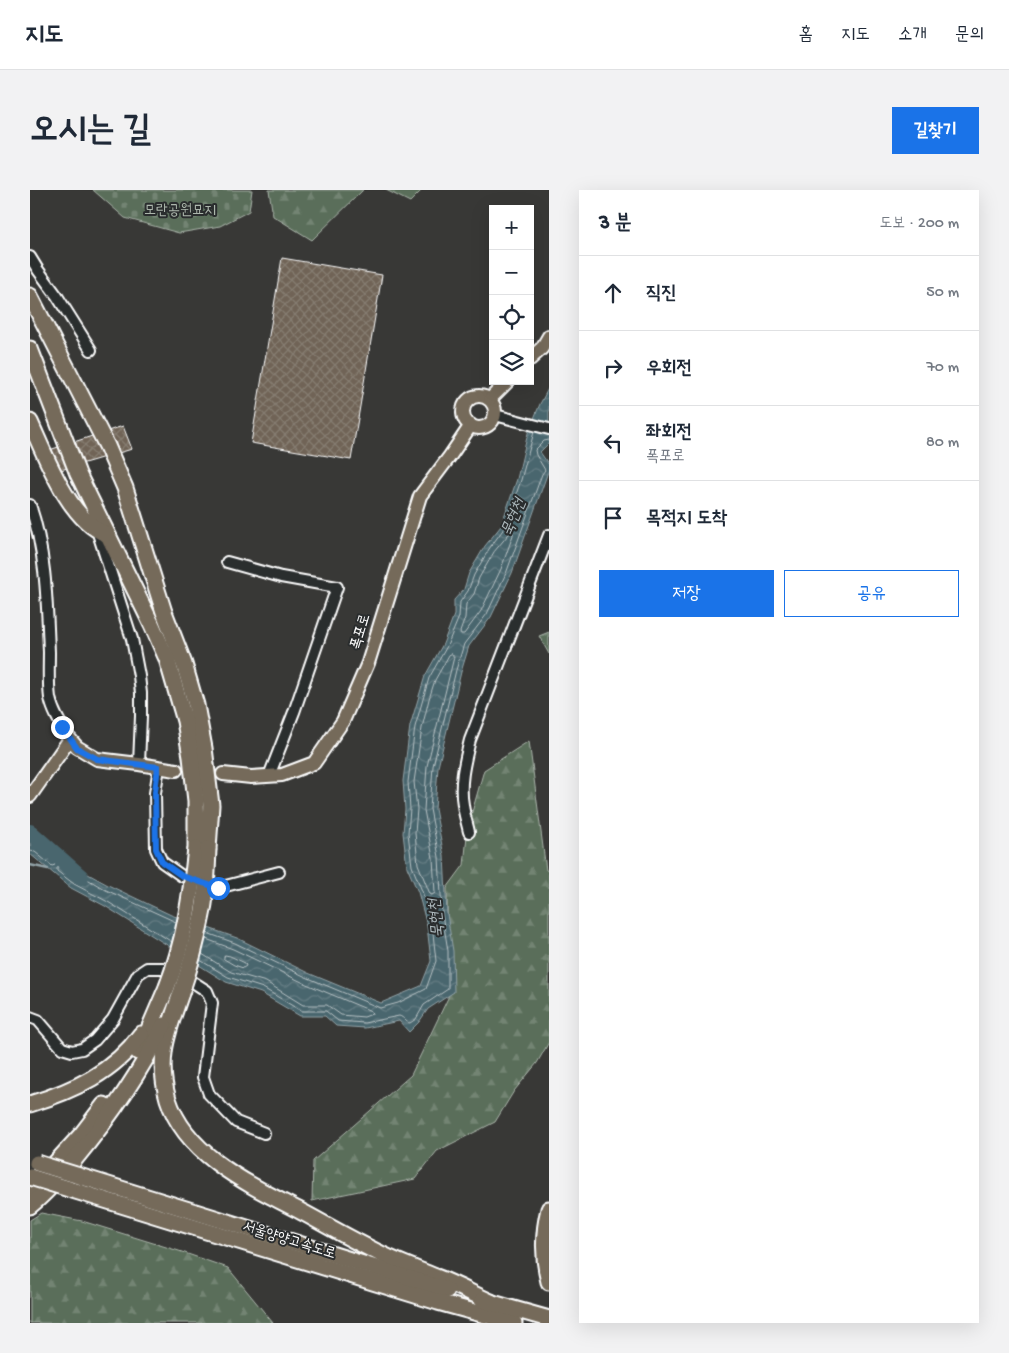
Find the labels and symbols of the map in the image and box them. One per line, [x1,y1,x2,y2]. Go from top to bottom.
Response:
park label: 모란공원묘지 [144,202,216,220]
water label: 묵현천 [499,495,532,539]
street label: 폭포로 [347,612,375,652]
route end [51,716,74,739]
route start [207,877,230,900]
water label: 묵현천 [426,896,449,938]
street label: 서울양양고속도로 [240,1218,338,1264]

